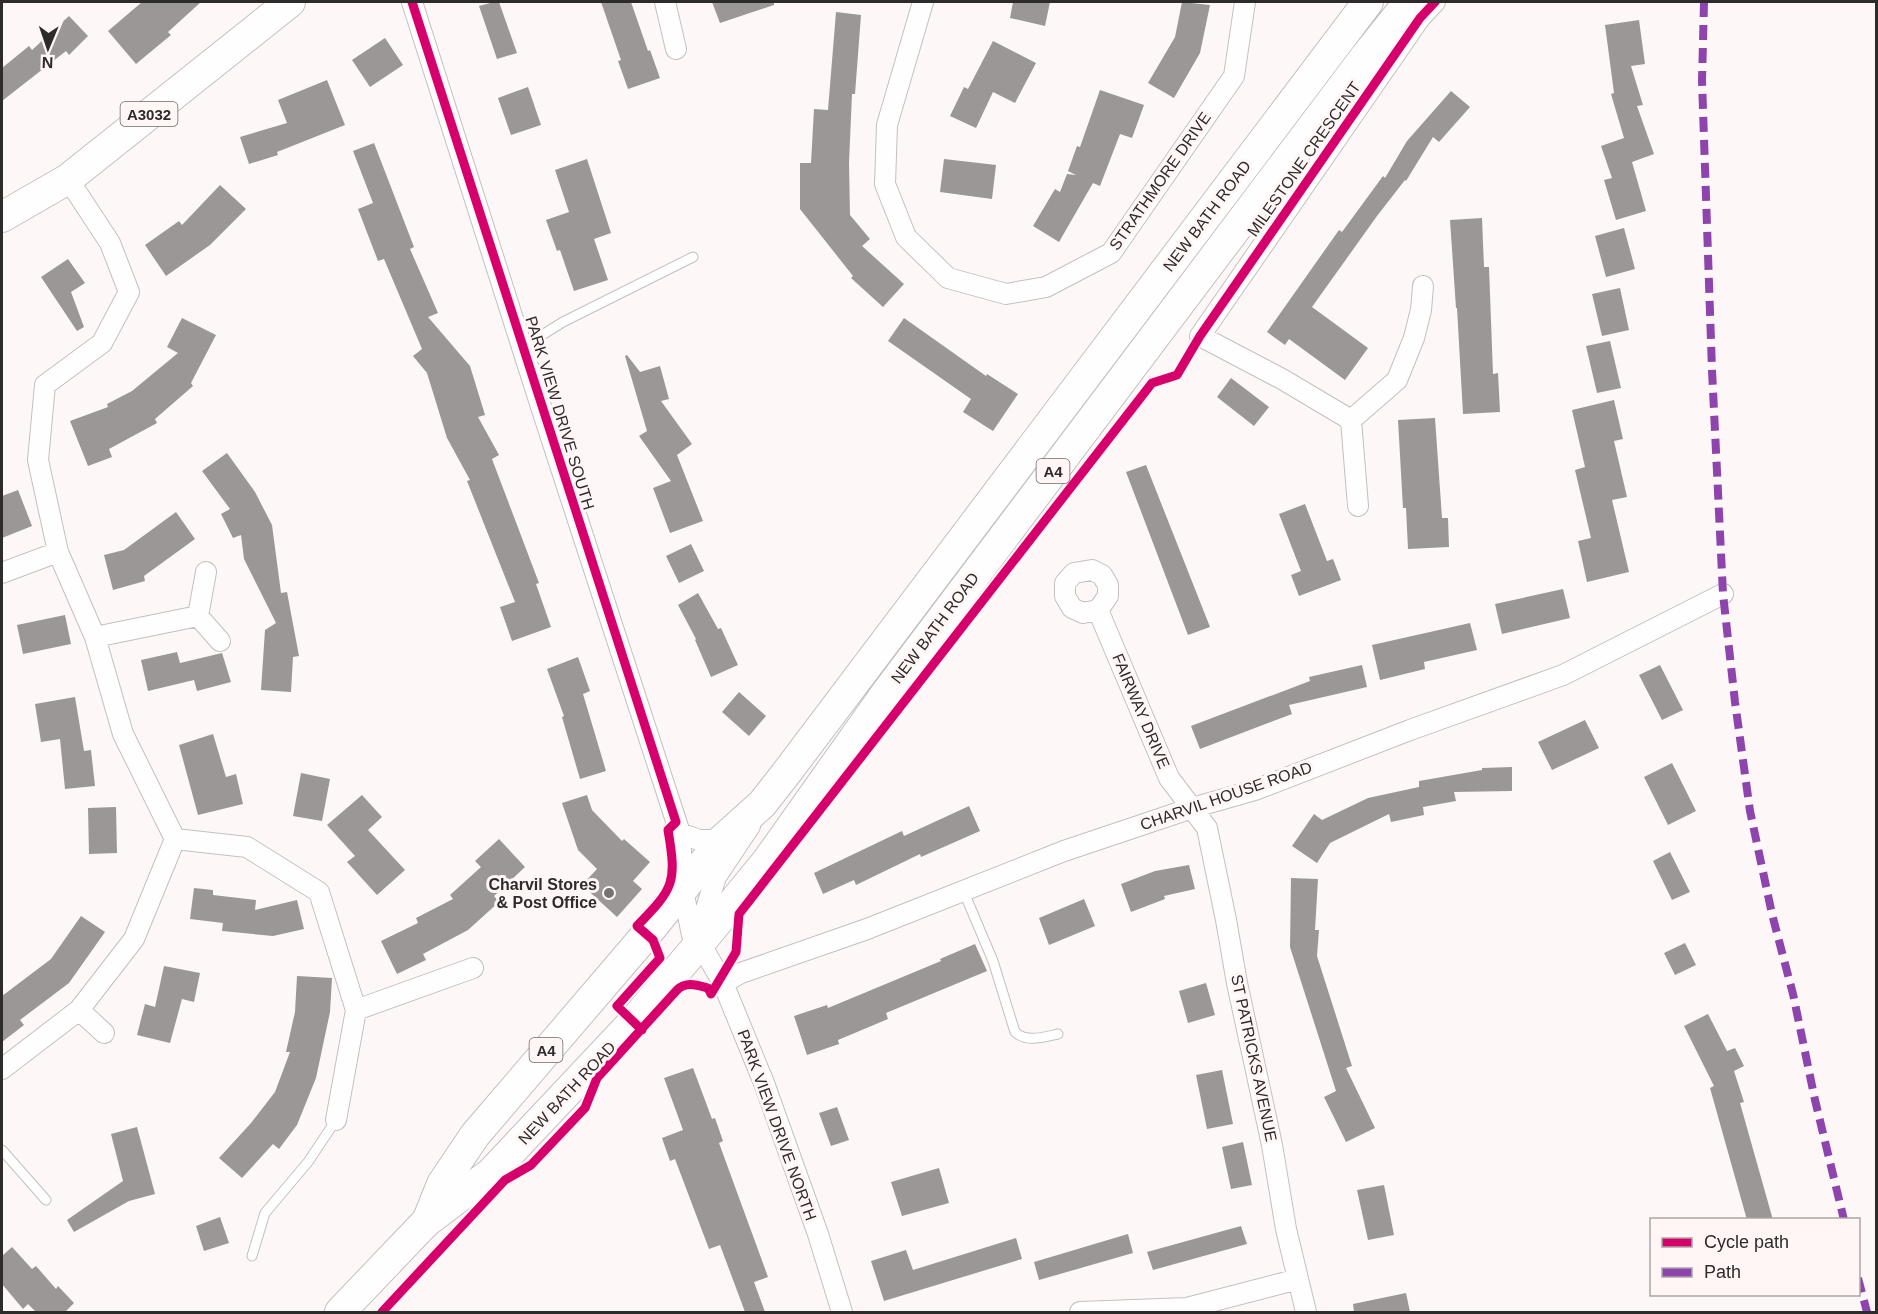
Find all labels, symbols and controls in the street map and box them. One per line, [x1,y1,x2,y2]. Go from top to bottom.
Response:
north arrow [18,18,78,78]
text: N [41,54,54,71]
street label: MILESTONE CRESCENT [1244,78,1364,239]
road number: A3032 [120,102,178,126]
street label: STRATHMORE DRIVE [1106,109,1214,253]
street label: NEW BATH ROAD [1160,157,1254,275]
street label: PARK VIEW DRIVE SOUTH [522,314,598,512]
road number: A4 [1036,459,1070,483]
street label: NEW BATH ROAD [888,569,982,687]
street label: FAIRWAY DRIVE [1109,651,1173,771]
street label: CHARVIL HOUSE ROAD [1138,759,1314,833]
place label: Charvil Stores & Post Office [489,876,597,911]
marker: Charvil Stores & Post Office [602,886,616,900]
street label: ST PATRICKS AVENUE [1228,973,1280,1143]
street label: PARK VIEW DRIVE NORTH [734,1027,820,1223]
street label: NEW BATH ROAD [515,1038,619,1148]
road number: A4 [530,1038,562,1062]
legend [1650,1218,1860,1296]
text: Cycle path [1704,1232,1789,1252]
text: Path [1704,1262,1741,1282]

